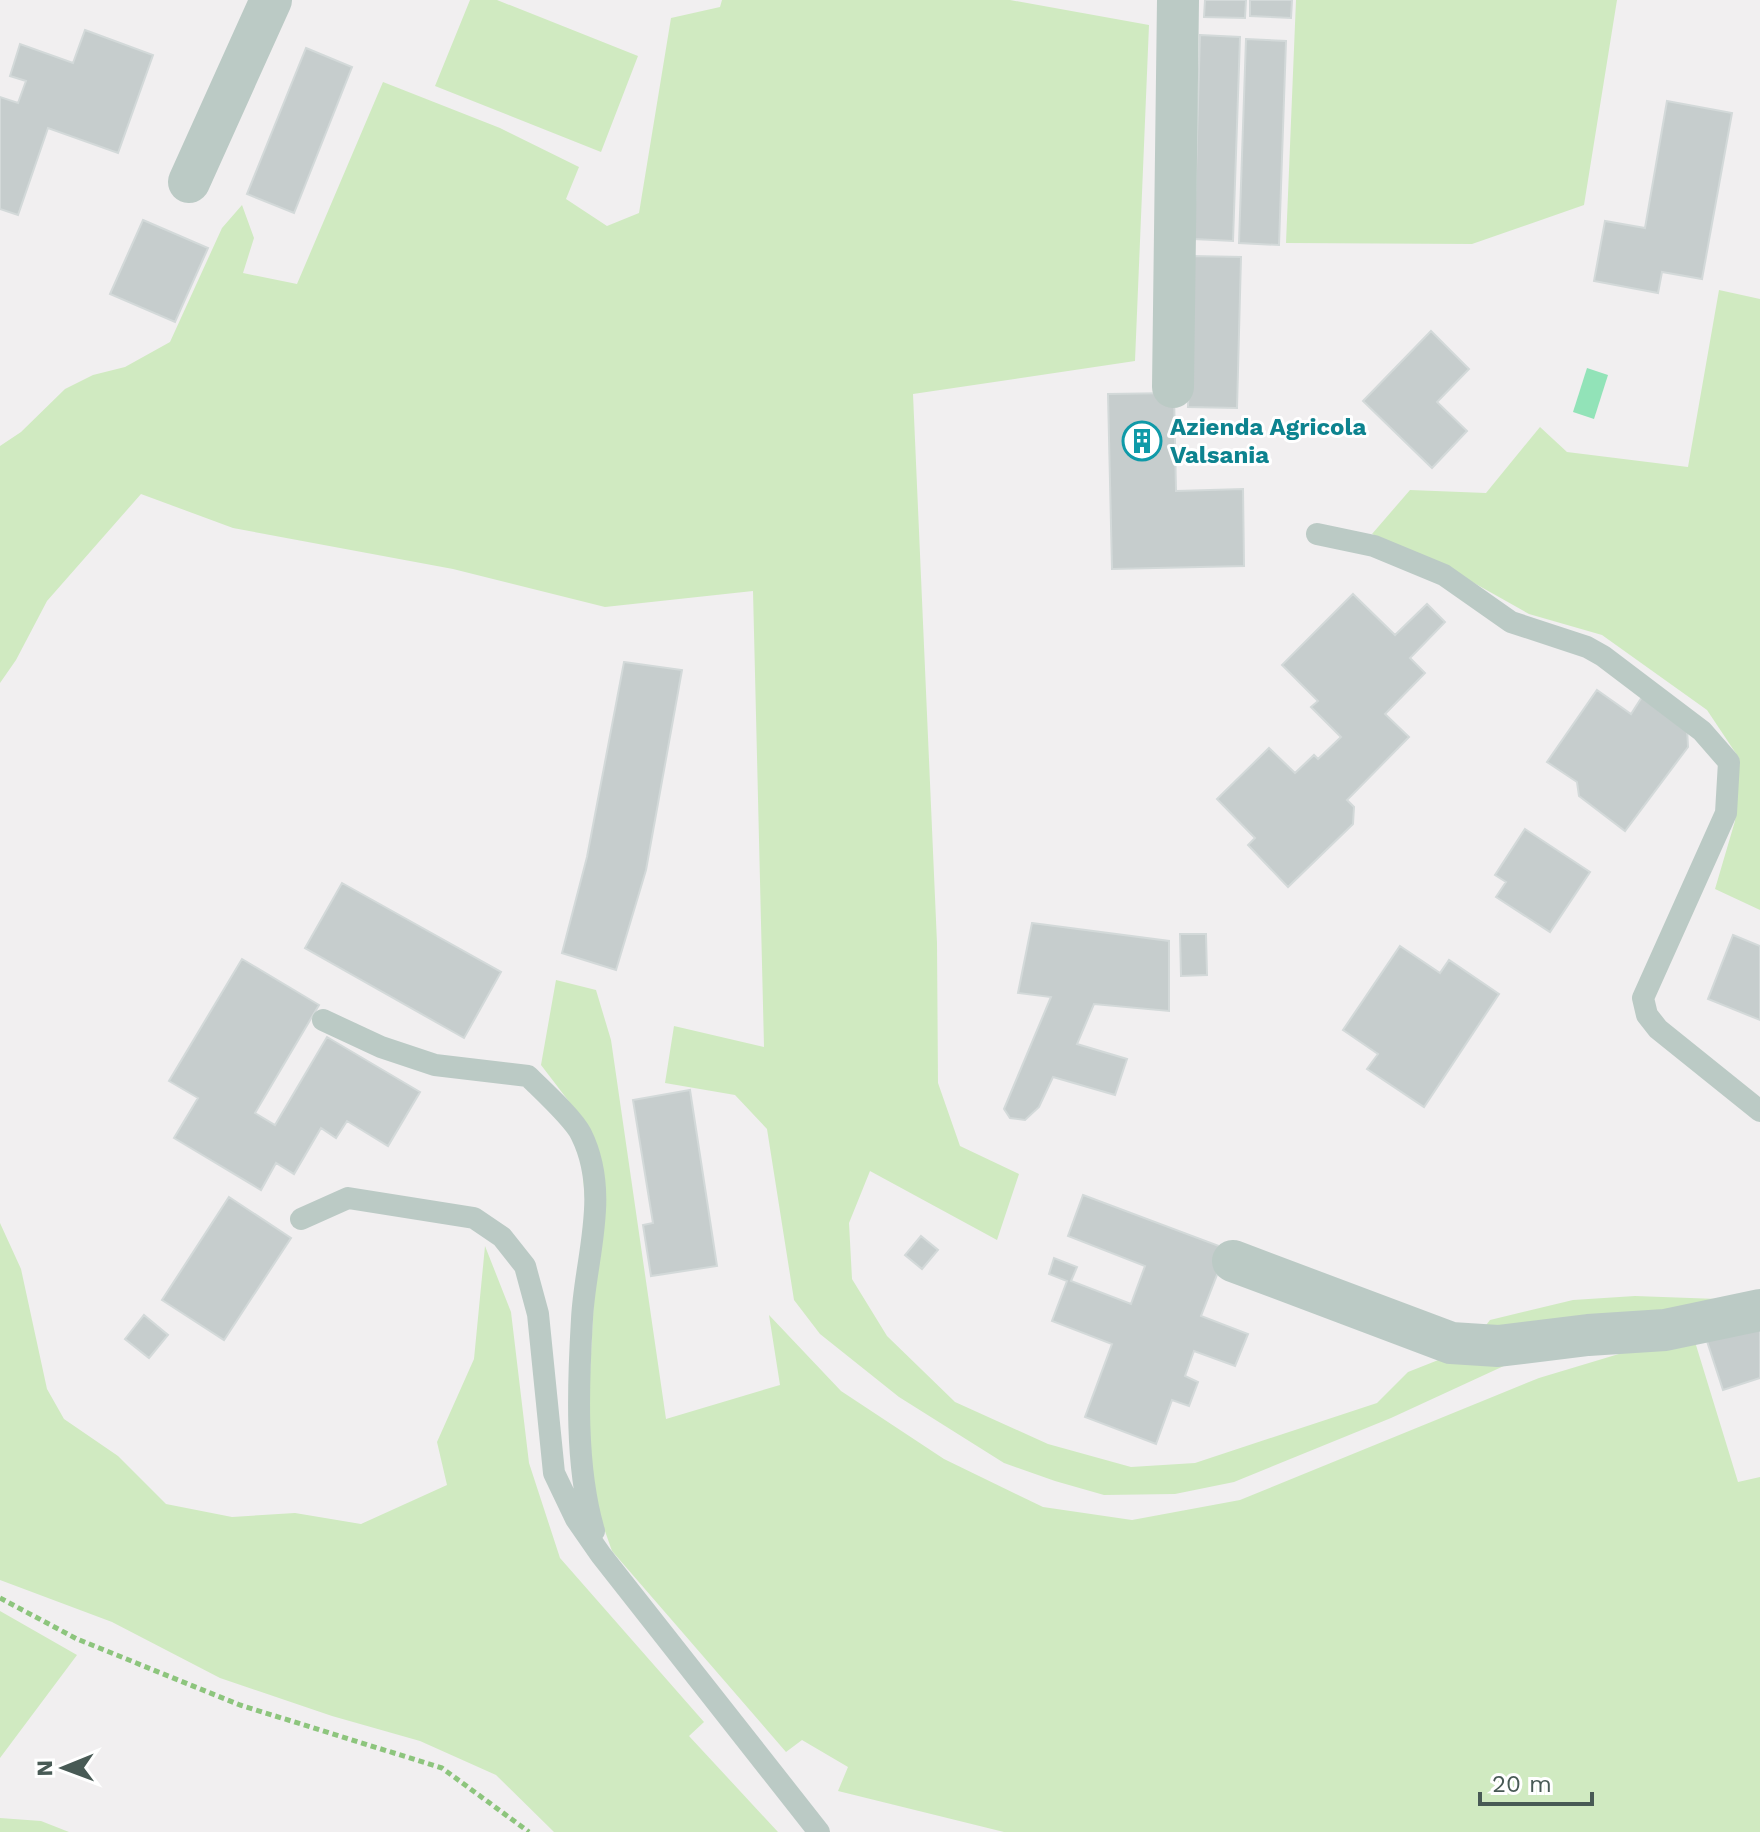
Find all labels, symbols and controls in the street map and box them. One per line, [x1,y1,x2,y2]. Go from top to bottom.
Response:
place label: Azienda Agricola Valsania [1170,413,1366,469]
building icon: Azienda Agricola Valsania [1121,420,1163,462]
north arrow [24,1728,104,1808]
scale bar [1480,1756,1592,1806]
text: N [32,1760,57,1777]
text: 20 m [1492,1770,1552,1798]

